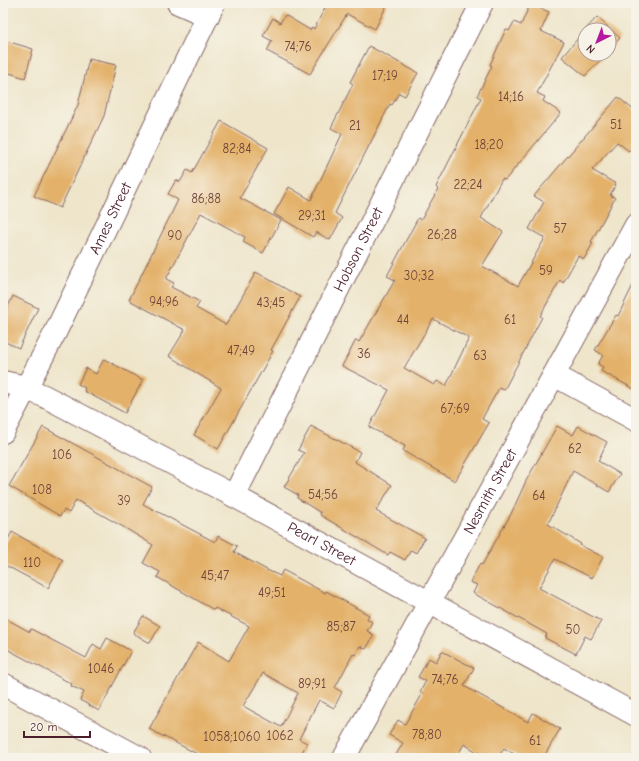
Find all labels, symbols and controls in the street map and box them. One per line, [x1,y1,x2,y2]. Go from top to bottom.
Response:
north arrow [577,22,617,62]
house number: 74;76 [284,39,312,54]
text: N [584,42,598,56]
house number: 17;19 [372,68,398,83]
house number: 14;16 [498,89,524,104]
house number: 51 [610,117,622,132]
house number: 21 [349,118,361,133]
house number: 18;20 [474,137,504,152]
house number: 82;84 [222,141,252,156]
house number: 22;24 [453,177,483,192]
street label: Ames Street [85,179,135,257]
house number: 86;88 [191,191,221,206]
street label: Hobson Street [329,204,387,294]
house number: 29;31 [298,208,326,223]
house number: 57 [553,221,567,236]
house number: 26;28 [427,227,457,242]
house number: 90 [168,228,182,243]
house number: 59 [539,263,553,278]
house number: 30;32 [404,268,434,283]
house number: 94;96 [149,294,179,309]
house number: 43;45 [257,295,285,310]
house number: 44 [397,312,409,327]
house number: 61 [504,312,516,327]
house number: 47;49 [227,343,255,358]
house number: 36 [357,346,371,361]
house number: 63 [473,348,487,363]
house number: 67;69 [440,401,470,416]
house number: 62 [568,441,582,456]
street label: Nesmith Street [459,445,521,537]
house number: 106 [52,447,72,462]
house number: 108 [32,482,52,497]
house number: 54;56 [308,487,338,502]
house number: 64 [532,488,546,503]
house number: 39 [117,493,131,508]
street label: Pearl Street [284,518,359,570]
house number: 110 [23,555,41,570]
house number: 45;47 [201,568,229,583]
house number: 49;51 [258,585,286,600]
house number: 85;87 [326,619,356,634]
house number: 50 [566,622,581,637]
house number: 1046 [88,661,114,676]
house number: 74;76 [431,672,459,687]
house number: 89;91 [298,676,326,691]
scale bar [24,713,90,739]
text: 20 m [30,720,58,734]
house number: 78;80 [412,727,442,742]
house number: 1062 [267,728,294,743]
house number: 1058;1060 [203,729,261,744]
house number: 61 [529,733,541,748]

